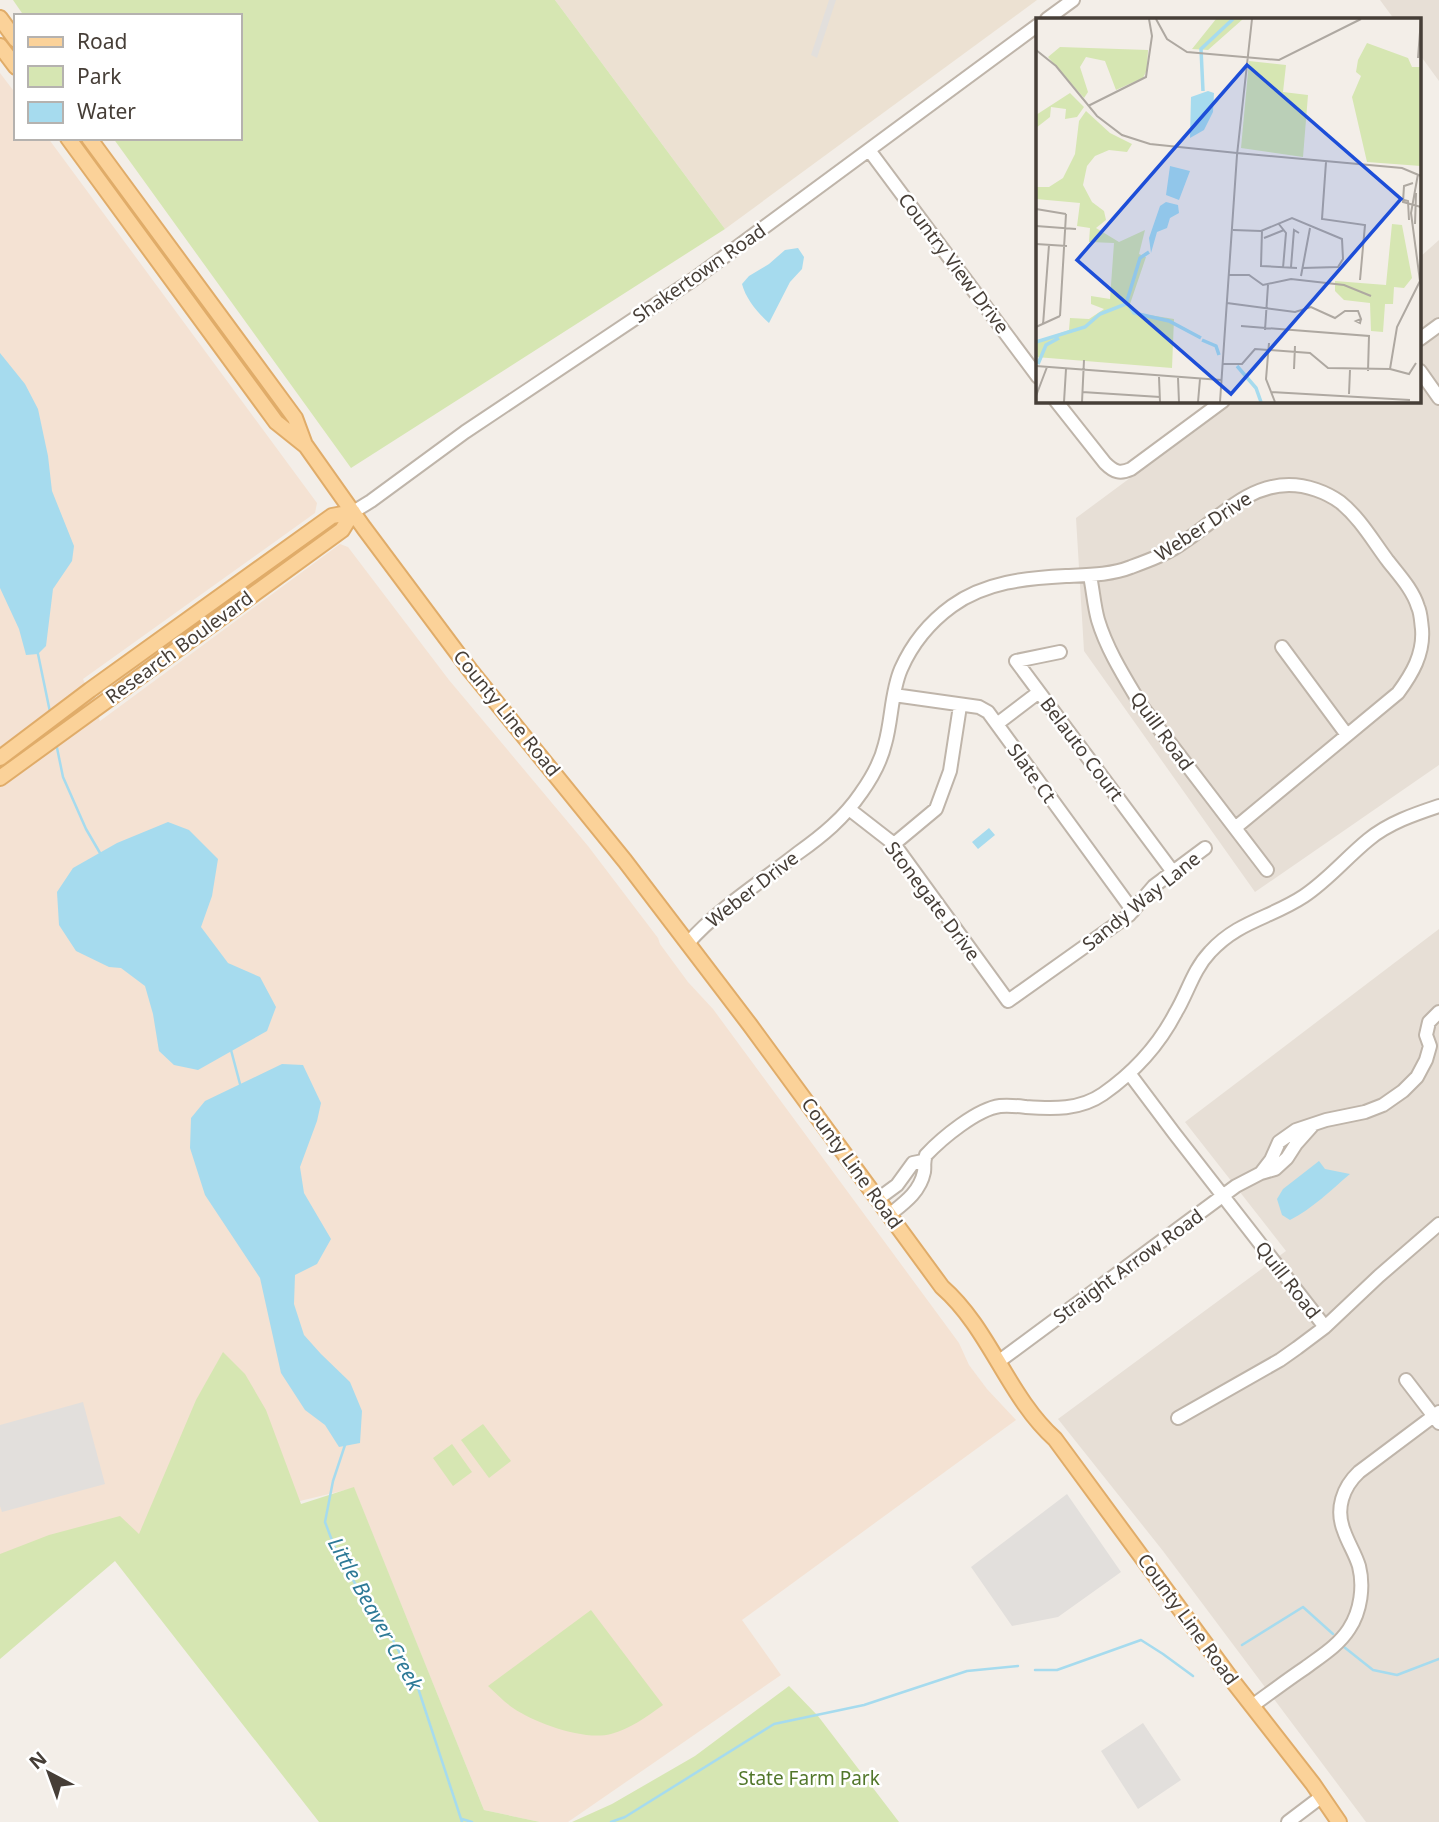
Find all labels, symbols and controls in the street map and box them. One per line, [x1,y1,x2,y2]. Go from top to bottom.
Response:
legend [14,14,242,140]
inset map [1036,18,1422,402]
text: Road [77,27,127,55]
text: Park [77,62,122,90]
text: Water [77,97,136,125]
street label: Country View Drive [893,187,1015,339]
street label: Shakertown Road [627,217,771,329]
street label: Weber Drive [1150,485,1256,567]
street label: Research Boulevard [100,585,258,709]
street label: County Line Road [448,644,566,782]
street label: Quill Road [1124,686,1200,776]
street label: Belauto Court [1034,692,1130,806]
street label: Slate Ct [1002,738,1062,808]
street label: Stonegate Drive [880,836,986,966]
street label: Weber Drive [701,845,803,933]
street label: Sandy Way Lane [1077,845,1205,957]
street label: County Line Road [796,1092,908,1234]
street label: Straight Arrow Road [1048,1203,1208,1329]
street label: Quill Road [1249,1236,1327,1324]
water label: Little Beaver Creek [322,1532,430,1697]
street label: County Line Road [1132,1548,1244,1690]
north arrow [14,1738,84,1808]
text: N [23,1745,52,1775]
park label: State Farm Park [738,1765,880,1791]

